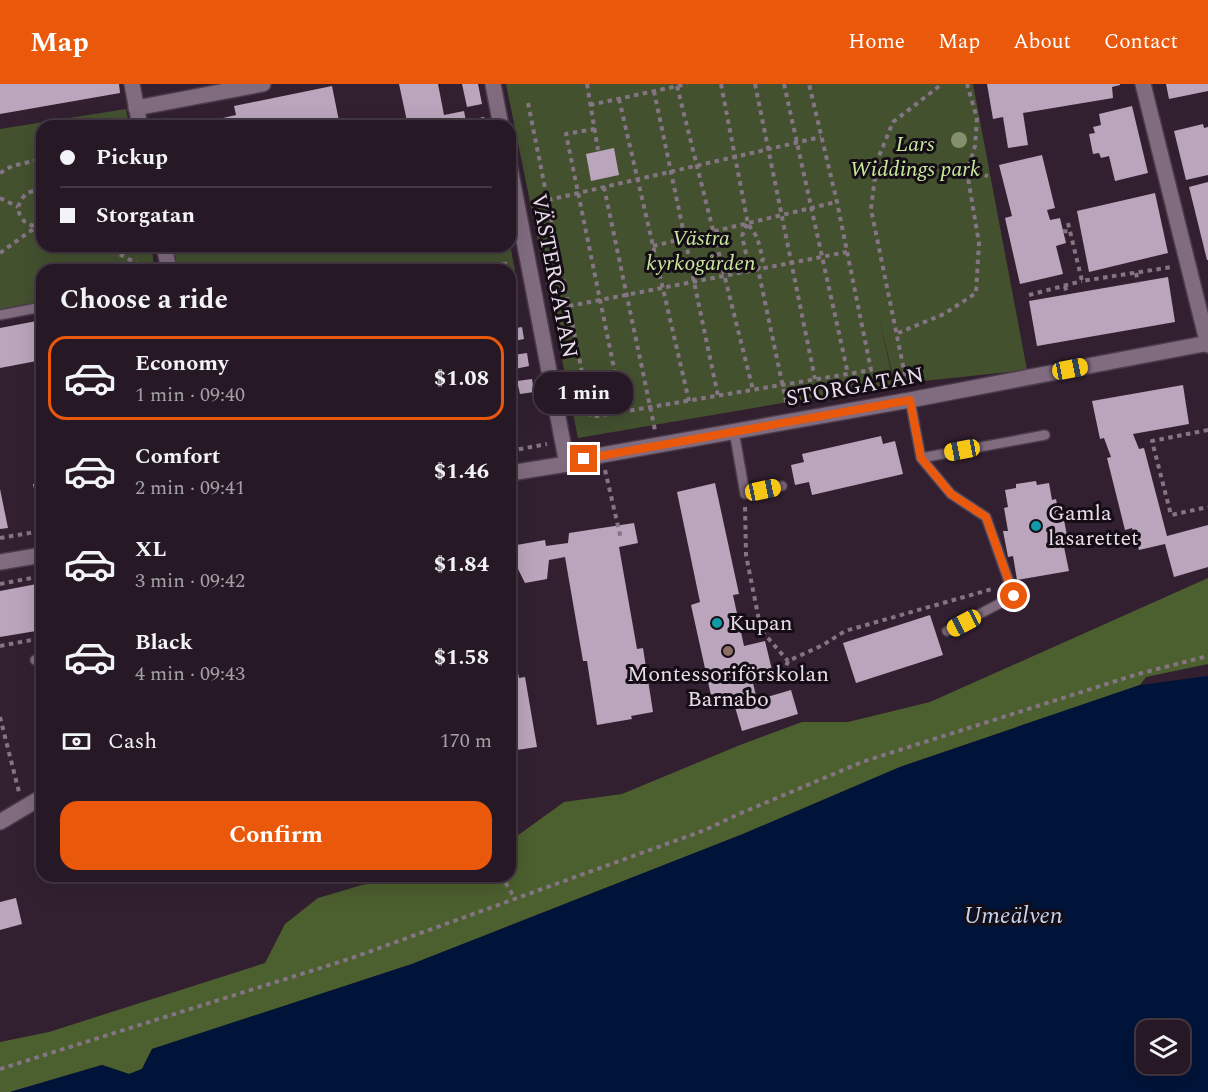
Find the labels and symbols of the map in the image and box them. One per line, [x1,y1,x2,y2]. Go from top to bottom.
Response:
park label: Lars Widdings park [850,128,980,186]
street label: VÄSTERGATAN [522,191,586,361]
park label: Västra kyrkogården [646,222,756,280]
car [1051,357,1089,381]
street label: STORGATAN [784,359,926,415]
callout: 1 min [534,372,634,414]
car [943,438,981,462]
route end [570,445,597,472]
car [744,477,782,503]
place label: Gamla lasarettet [1048,497,1139,555]
marker: Gamla lasarettet [1029,519,1043,533]
route start [1000,582,1027,609]
place label: Kupan [729,607,793,640]
car [944,607,984,639]
marker: Kupan [710,616,724,630]
marker: Montessoriförskolan Barnabo [721,644,735,658]
place label: Montessoriförskolan Barnabo [627,658,829,716]
water label: Umeälven [963,898,1063,934]

